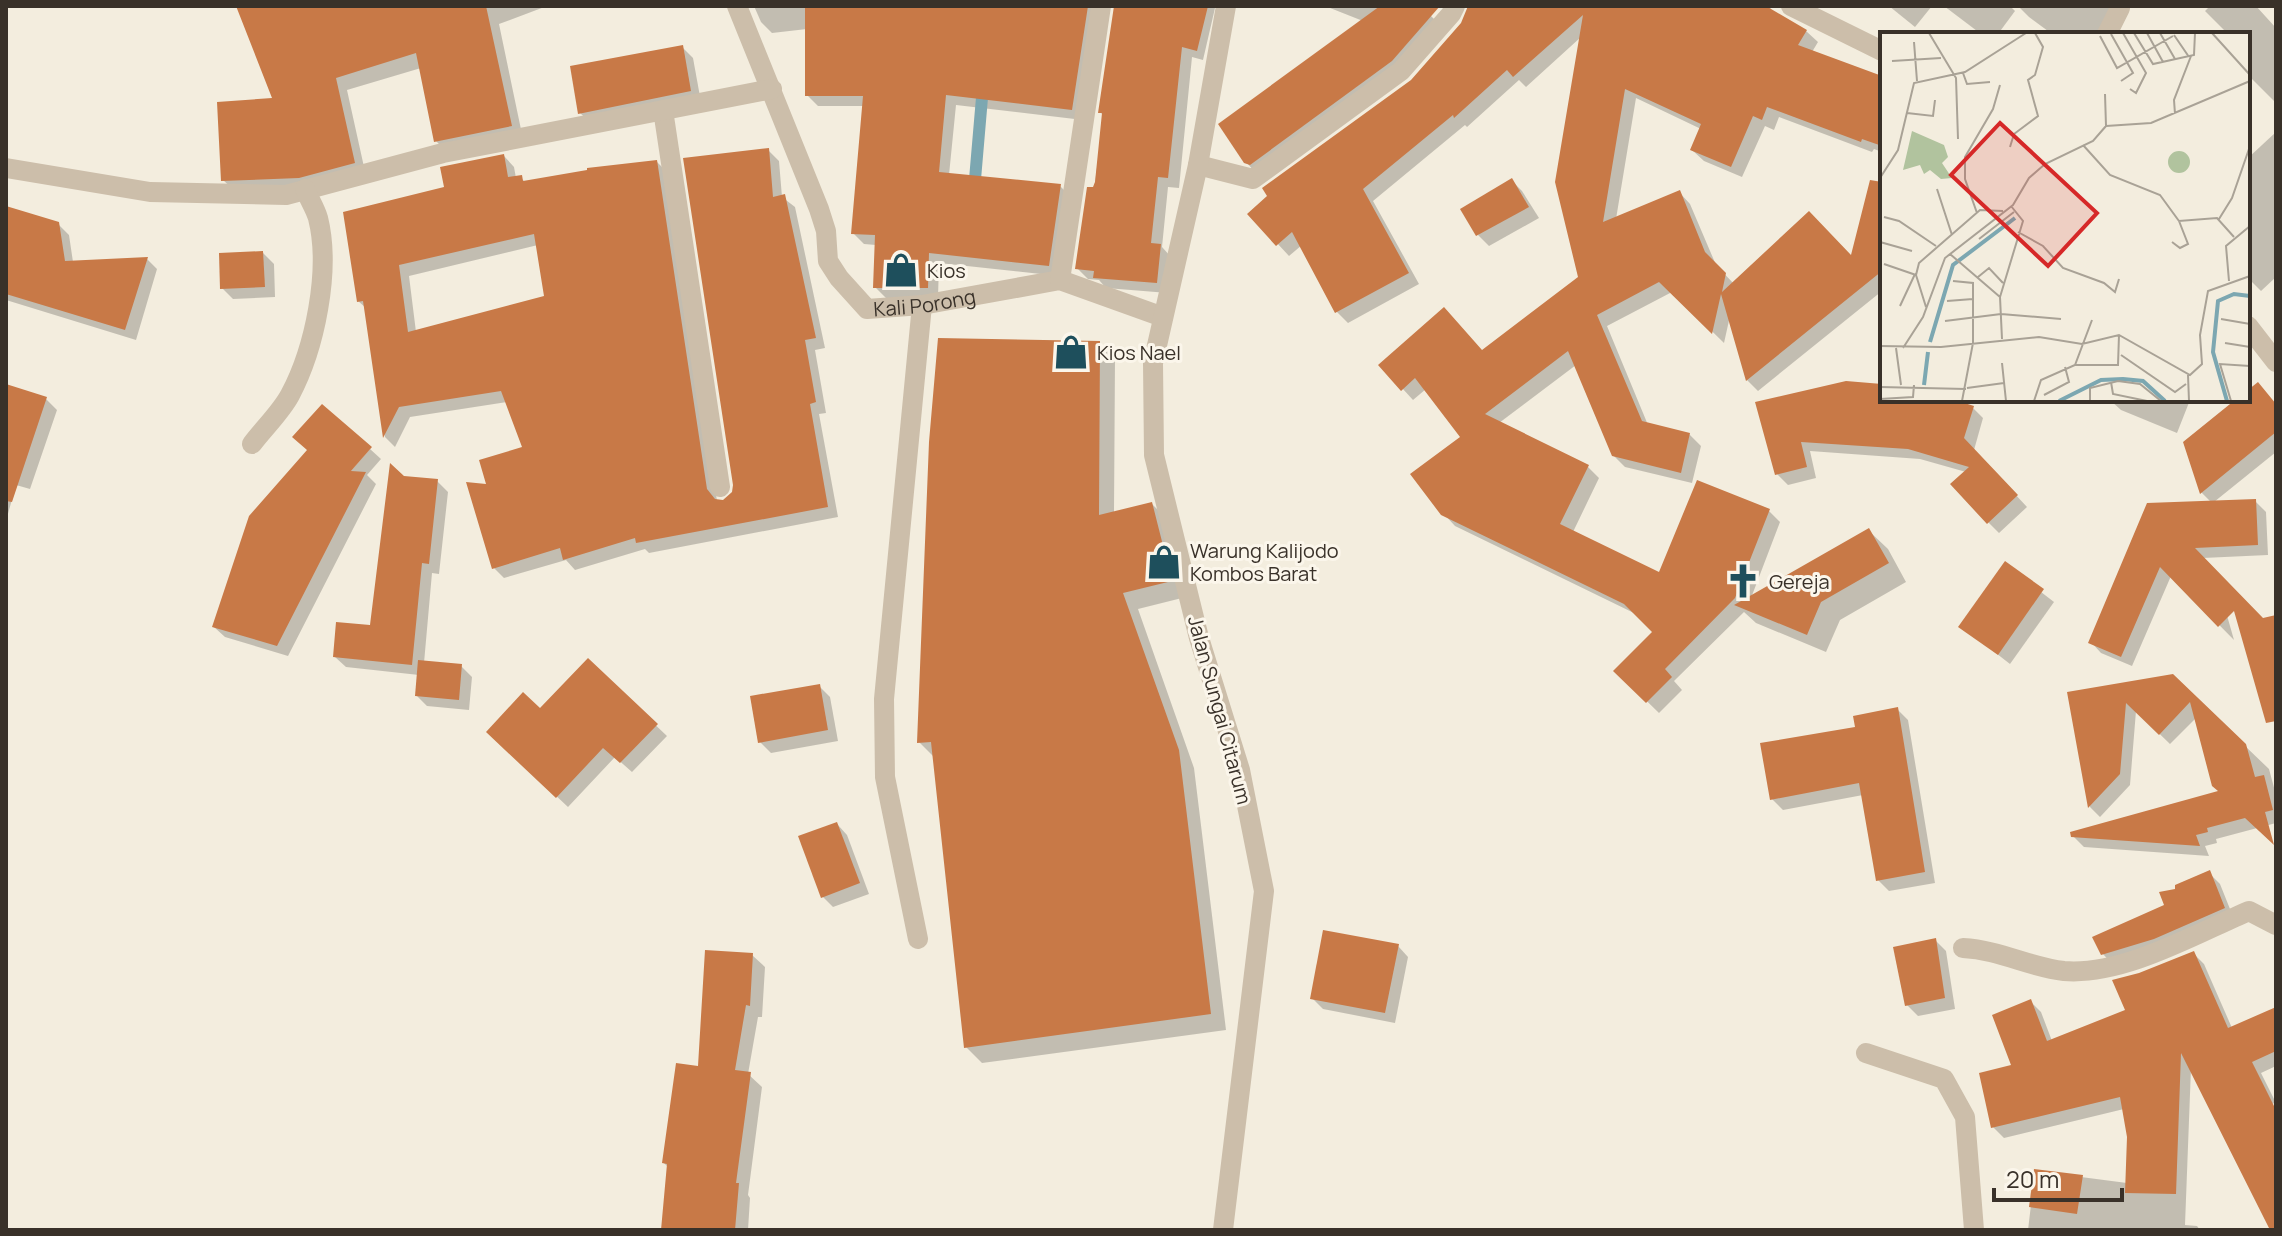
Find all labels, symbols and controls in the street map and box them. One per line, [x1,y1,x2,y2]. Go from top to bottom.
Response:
inset map [1880,32,2250,402]
shop icon: Kios [882,251,920,289]
place label: Kios [927,257,966,284]
street label: Kali Porong [872,282,978,322]
shop icon: Kios Nael [1052,333,1090,371]
place label: Kios Nael [1097,339,1181,366]
place label: Warung Kalijodo Kombos Barat [1190,537,1339,587]
shop icon: Warung Kalijodo Kombos Barat [1145,543,1183,581]
church icon: Gereja [1724,562,1762,600]
place label: Gereja [1769,568,1830,595]
street label: Jalan Sungai Citarum [1182,613,1258,807]
scale bar [1994,1152,2122,1202]
text: 20 m [2006,1162,2059,1195]

